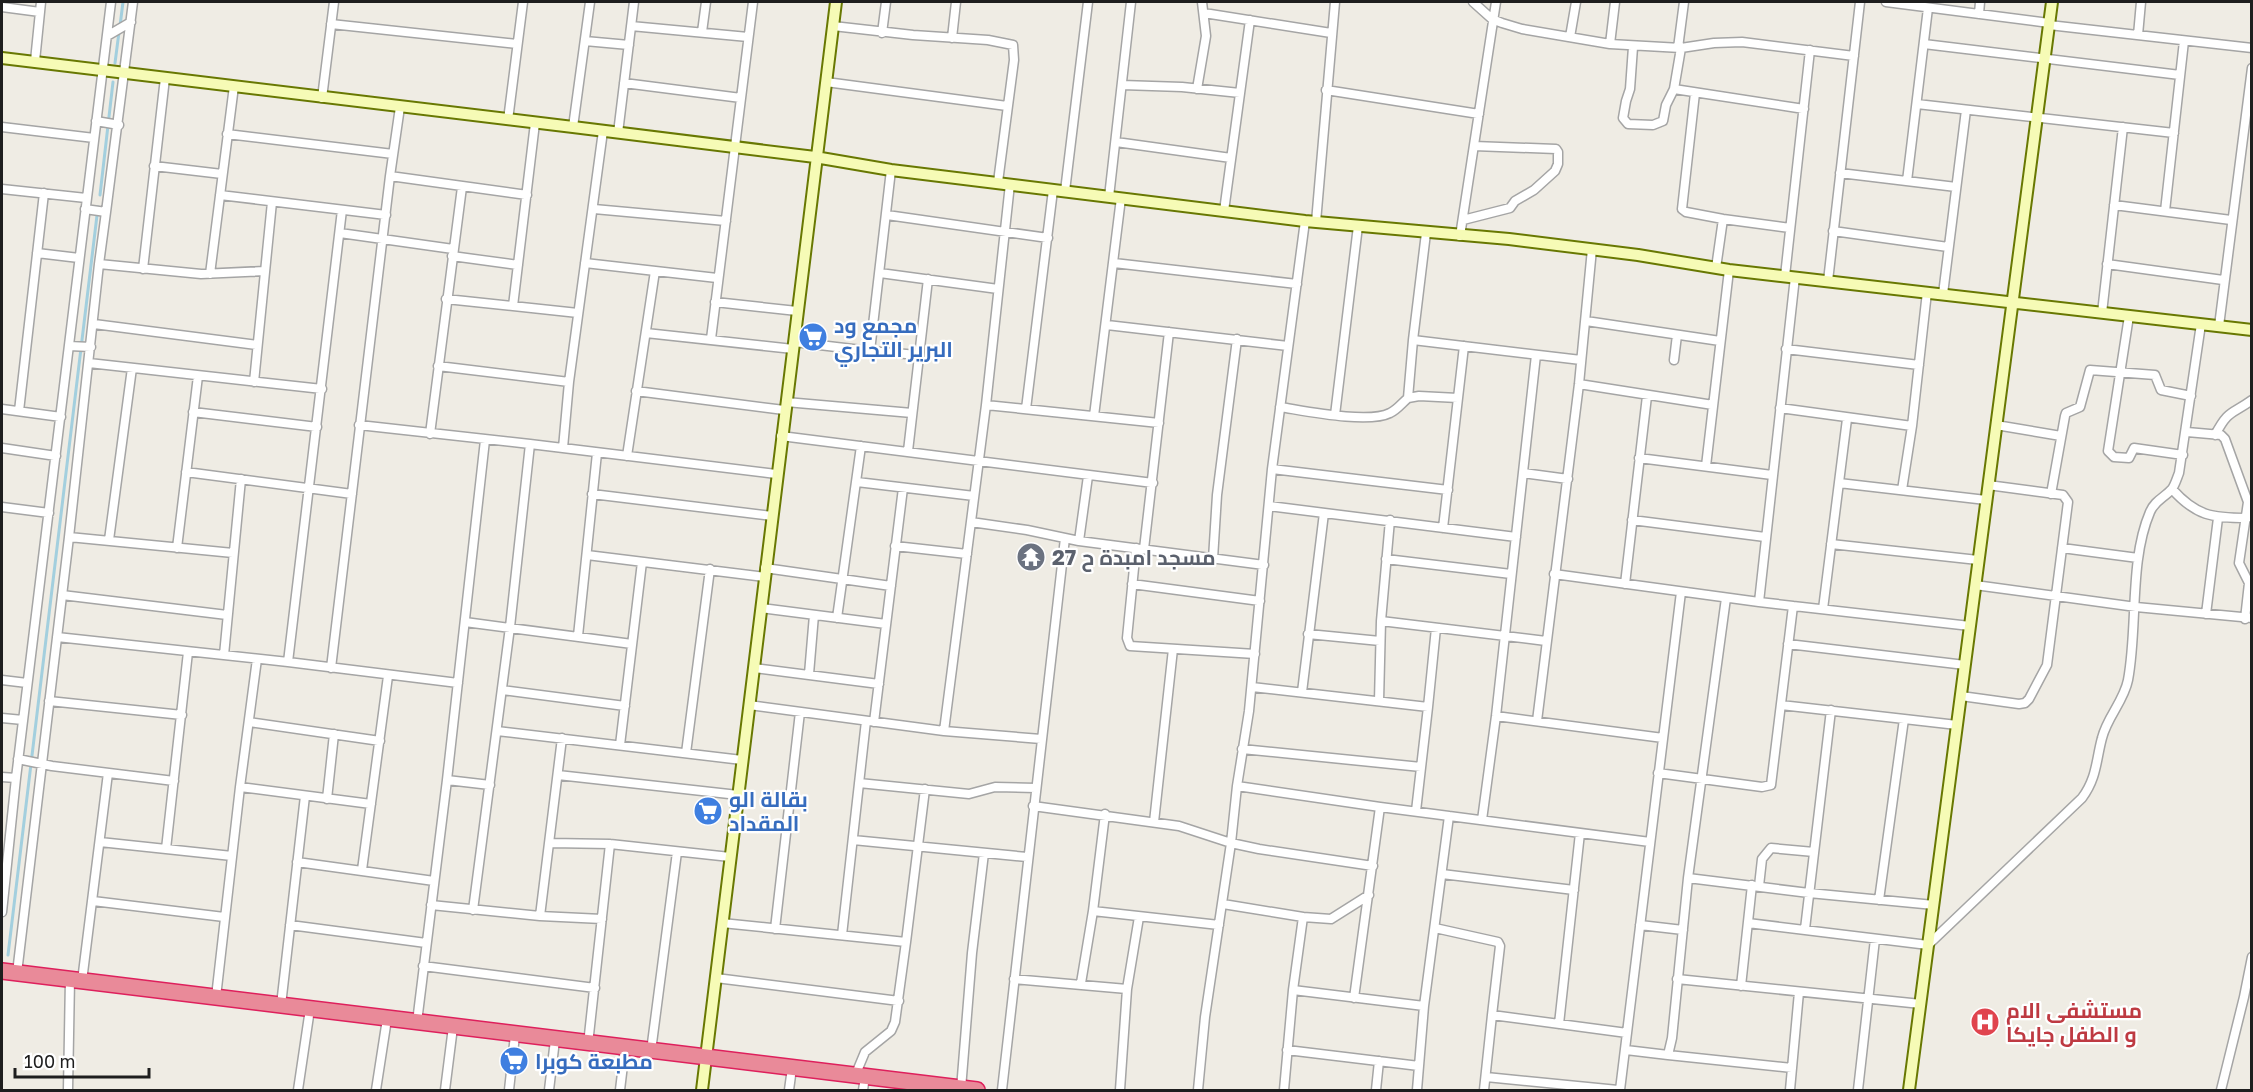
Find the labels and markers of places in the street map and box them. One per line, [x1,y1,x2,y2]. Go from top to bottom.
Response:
place label: مجمع ود البرير التجاري [834,312,953,367]
supermarket icon: مجمع ود البرير التجاري [797,321,829,353]
temple icon: مسجد امبدة ح 27 [1015,541,1047,573]
place label: مسجد امبدة ح 27 [1052,544,1216,572]
place label: بقالة الو المقداد [729,786,808,836]
supermarket icon: بقالة الو المقداد [692,795,724,827]
place label: مستشفى الام و الطفل جايكا [2006,997,2142,1048]
hospital icon: مستشفى الام و الطفل جايكا [1969,1006,2001,1038]
supermarket icon: مطبعة كوبرا [498,1045,530,1077]
place label: مطبعة كوبرا [535,1048,653,1075]

